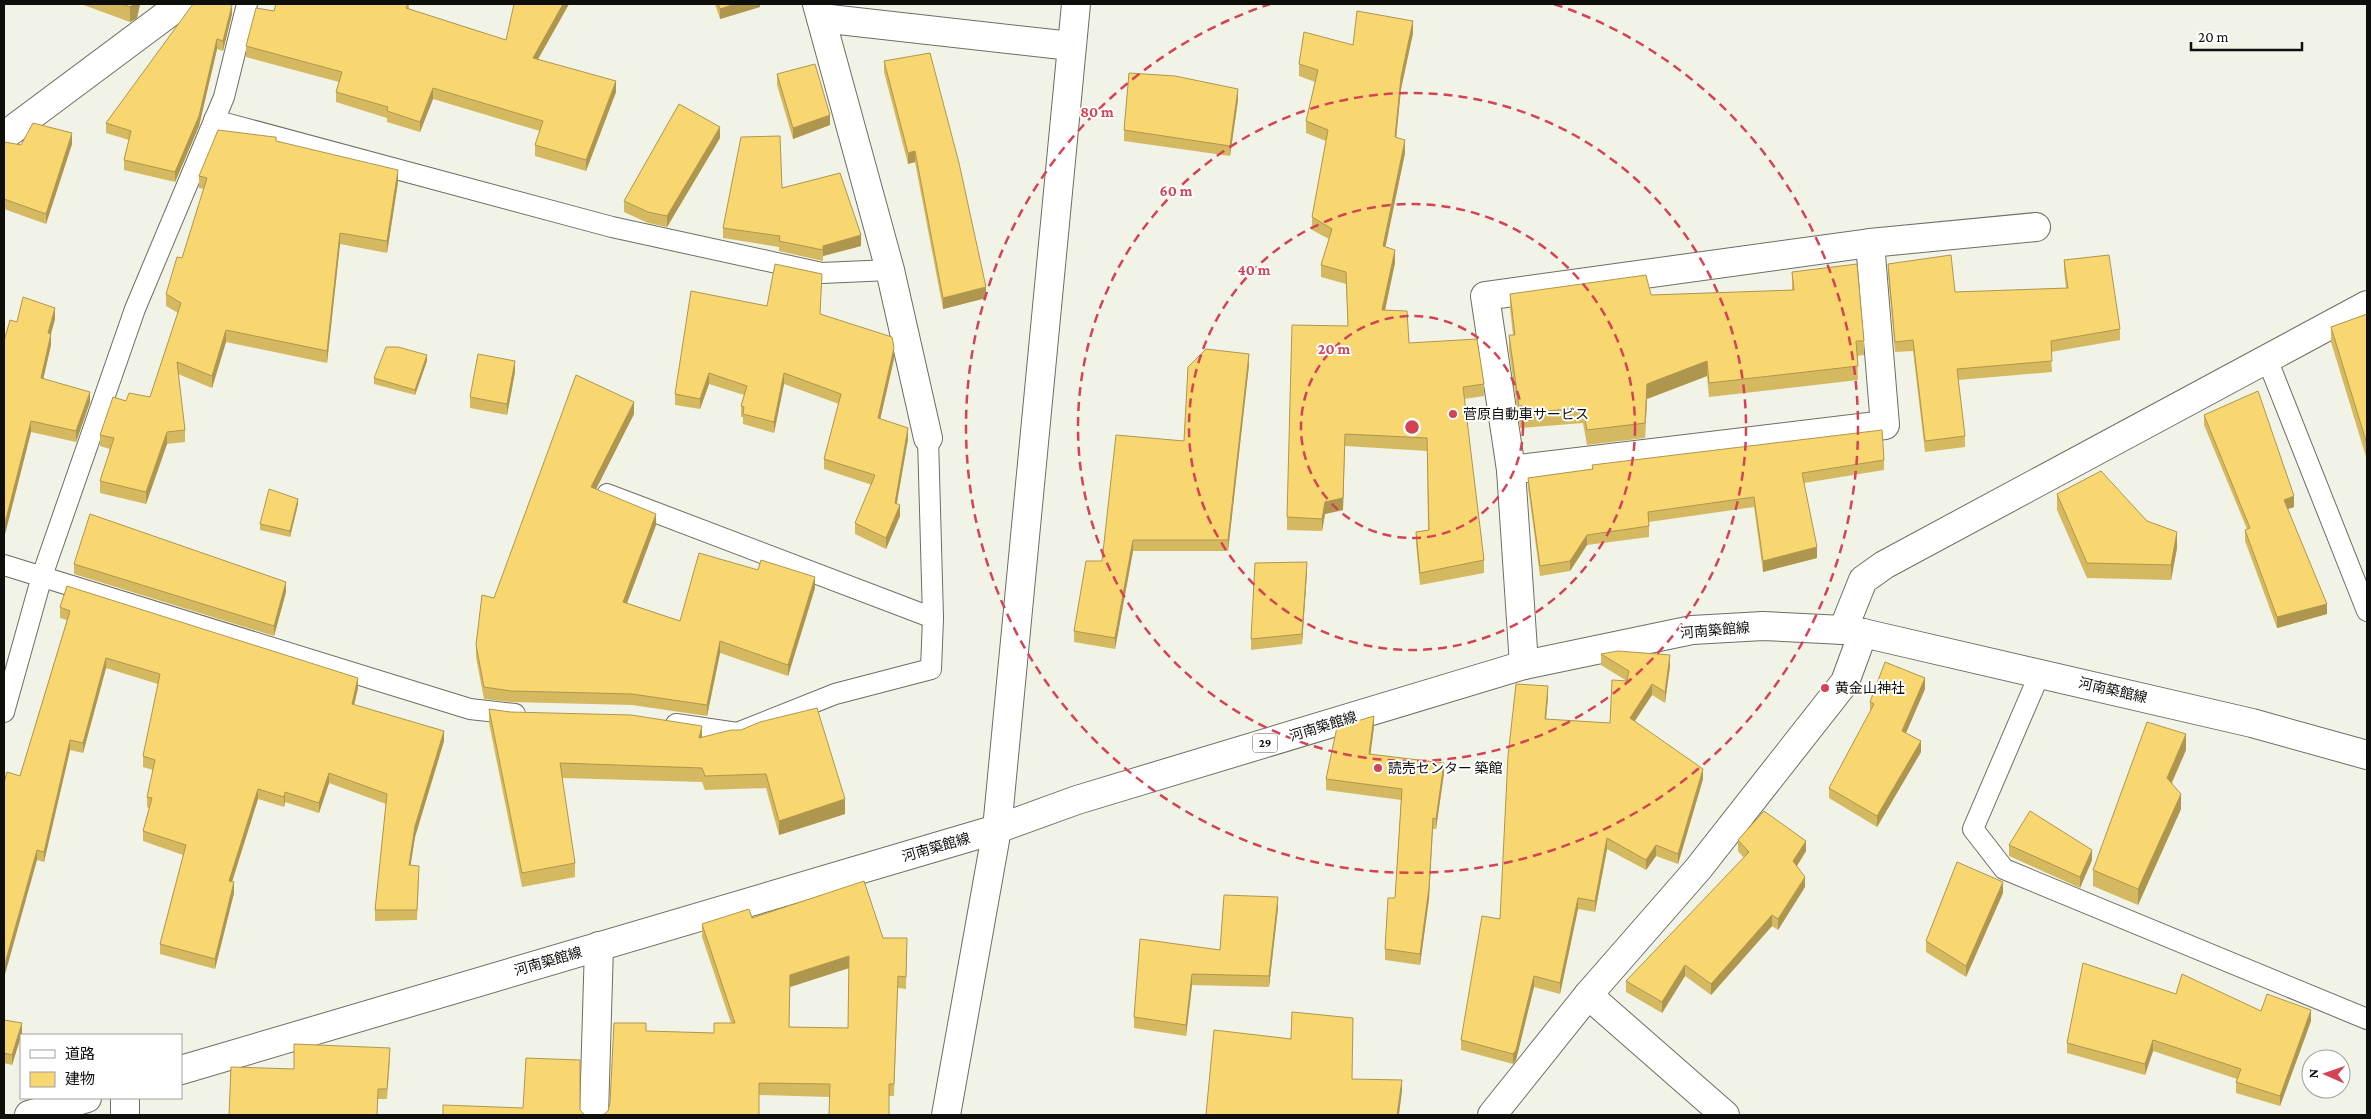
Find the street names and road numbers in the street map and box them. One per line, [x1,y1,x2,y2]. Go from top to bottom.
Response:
street label: 河南築館線 [1679,619,1751,641]
street label: 河南築館線 [2077,674,2149,706]
street label: 河南築館線 [1287,708,1359,744]
road number: 29 [1252,734,1278,752]
street label: 河南築館線 [900,830,972,864]
street label: 河南築館線 [512,944,584,978]

